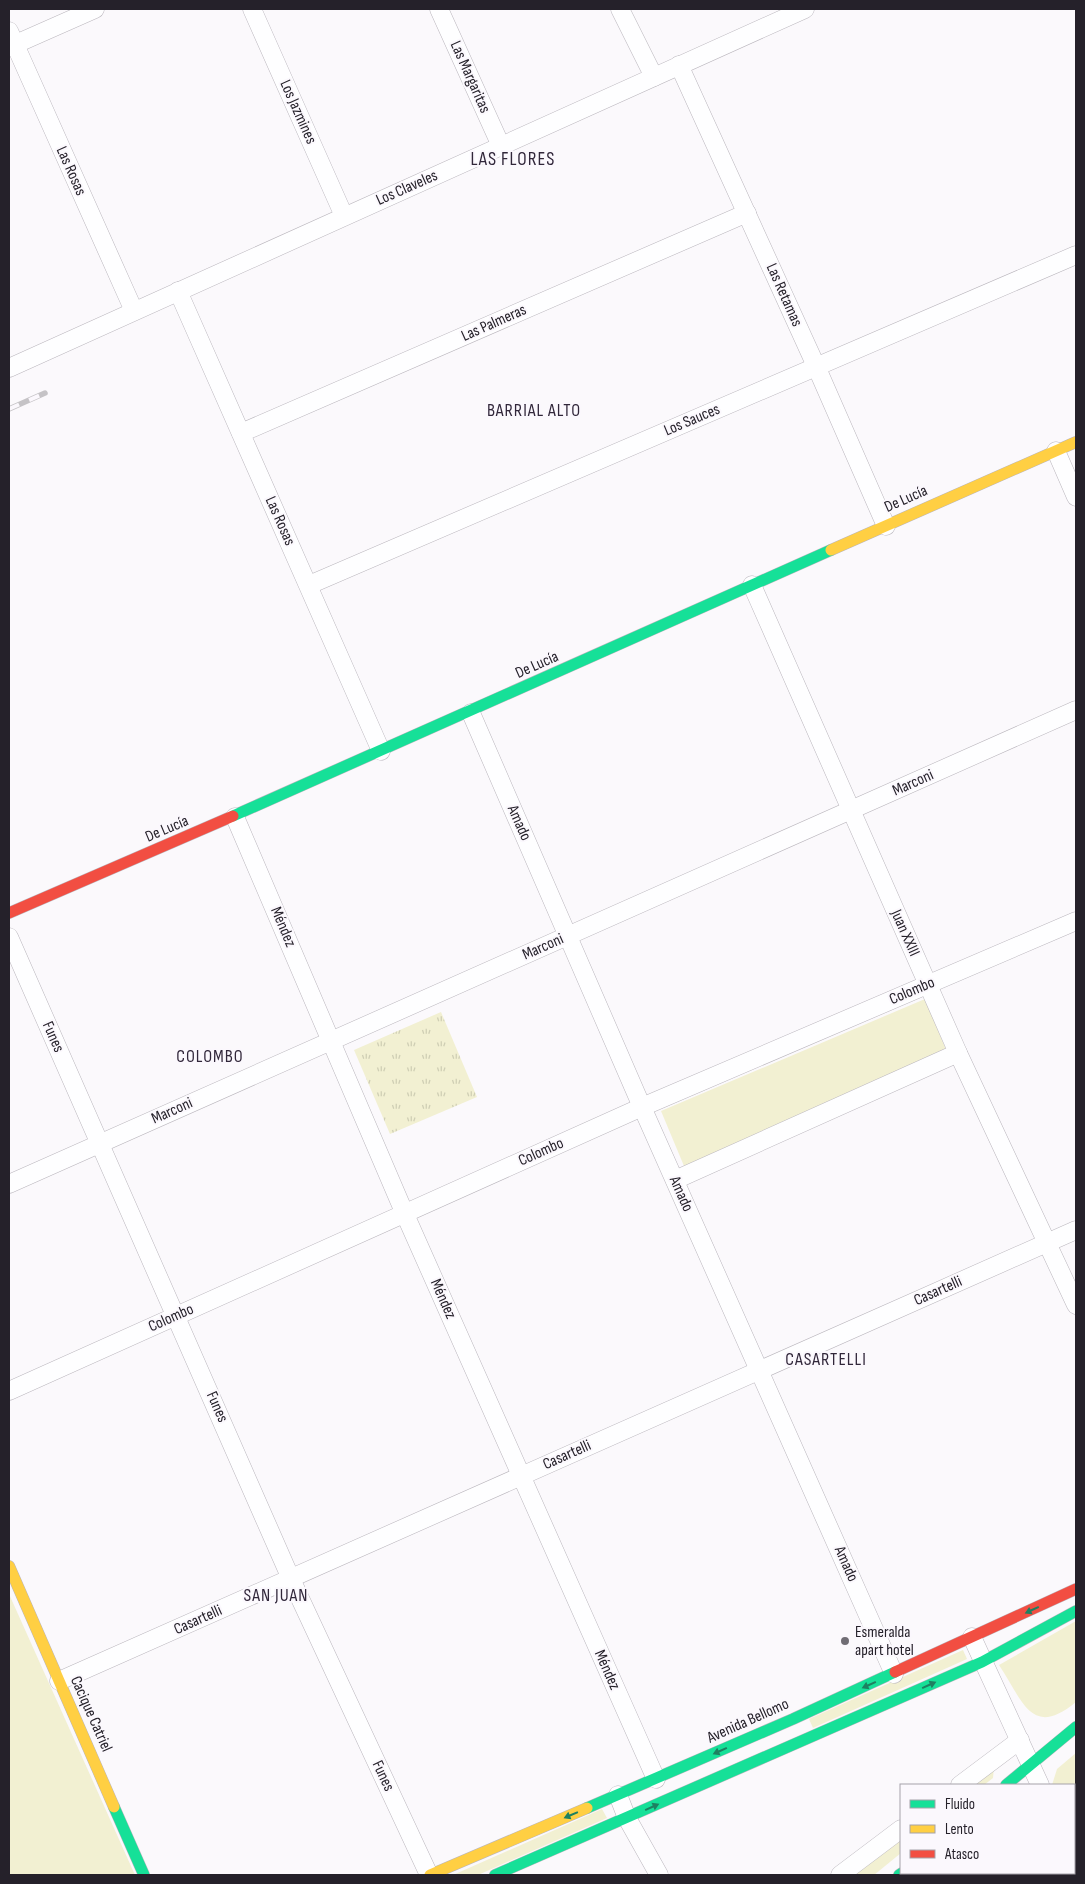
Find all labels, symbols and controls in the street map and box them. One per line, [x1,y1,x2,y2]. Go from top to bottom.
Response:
street label: Las Margaritas [446,38,494,116]
street label: Los Jazmines [275,77,321,147]
street label: Las Rosas [52,143,90,199]
district label: LAS FLORES [471,148,555,171]
street label: Los Claveles [373,166,441,210]
street label: Las Retamas [762,260,806,330]
street label: Las Palmeras [459,300,530,346]
district label: BARRIAL ALTO [487,400,581,421]
street label: Los Sauces [661,400,723,440]
street label: De Lucía [882,481,930,517]
street label: Las Rosas [261,493,299,549]
street label: De Lucía [513,647,561,683]
street label: Marconi [890,766,936,800]
street label: Amado [502,801,535,844]
street label: De Lucía [143,811,191,847]
street label: Méndez [266,904,300,950]
street label: Juan XXIII [886,906,924,959]
street label: Marconi [520,930,566,964]
street label: Colombo [886,973,938,1009]
street label: Funes [38,1019,68,1056]
district label: COLOMBO [176,1046,244,1067]
street label: Marconi [149,1094,195,1128]
street label: Colombo [515,1134,567,1170]
street label: Amado [664,1172,697,1215]
street label: Casartelli [911,1272,965,1310]
street label: Méndez [426,1276,460,1322]
street label: Colombo [145,1300,197,1336]
district label: CASARTELLI [785,1349,867,1370]
street label: Funes [202,1389,232,1426]
street label: Casartelli [540,1436,594,1474]
street label: Amado [829,1542,862,1585]
district label: SAN JUAN [244,1585,308,1606]
street label: Casartelli [171,1601,225,1639]
one-way arrow [1025,1606,1039,1614]
place label: Esmeralda apart hotel [855,1623,914,1660]
marker: Esmeralda apart hotel [839,1635,851,1647]
street label: Méndez [590,1647,624,1693]
street label: Cacique Catriel [66,1673,116,1755]
one-way arrow [862,1681,876,1689]
one-way arrow [922,1681,936,1689]
street label: Avenida Bellomo [703,1695,792,1748]
one-way arrow [713,1747,727,1755]
street label: Funes [368,1758,398,1795]
legend [900,1784,1075,1874]
text: Fluido [945,1795,975,1814]
one-way arrow [645,1802,659,1810]
one-way arrow [564,1811,578,1819]
text: Lento [945,1820,974,1839]
text: Atasco [944,1845,979,1864]

